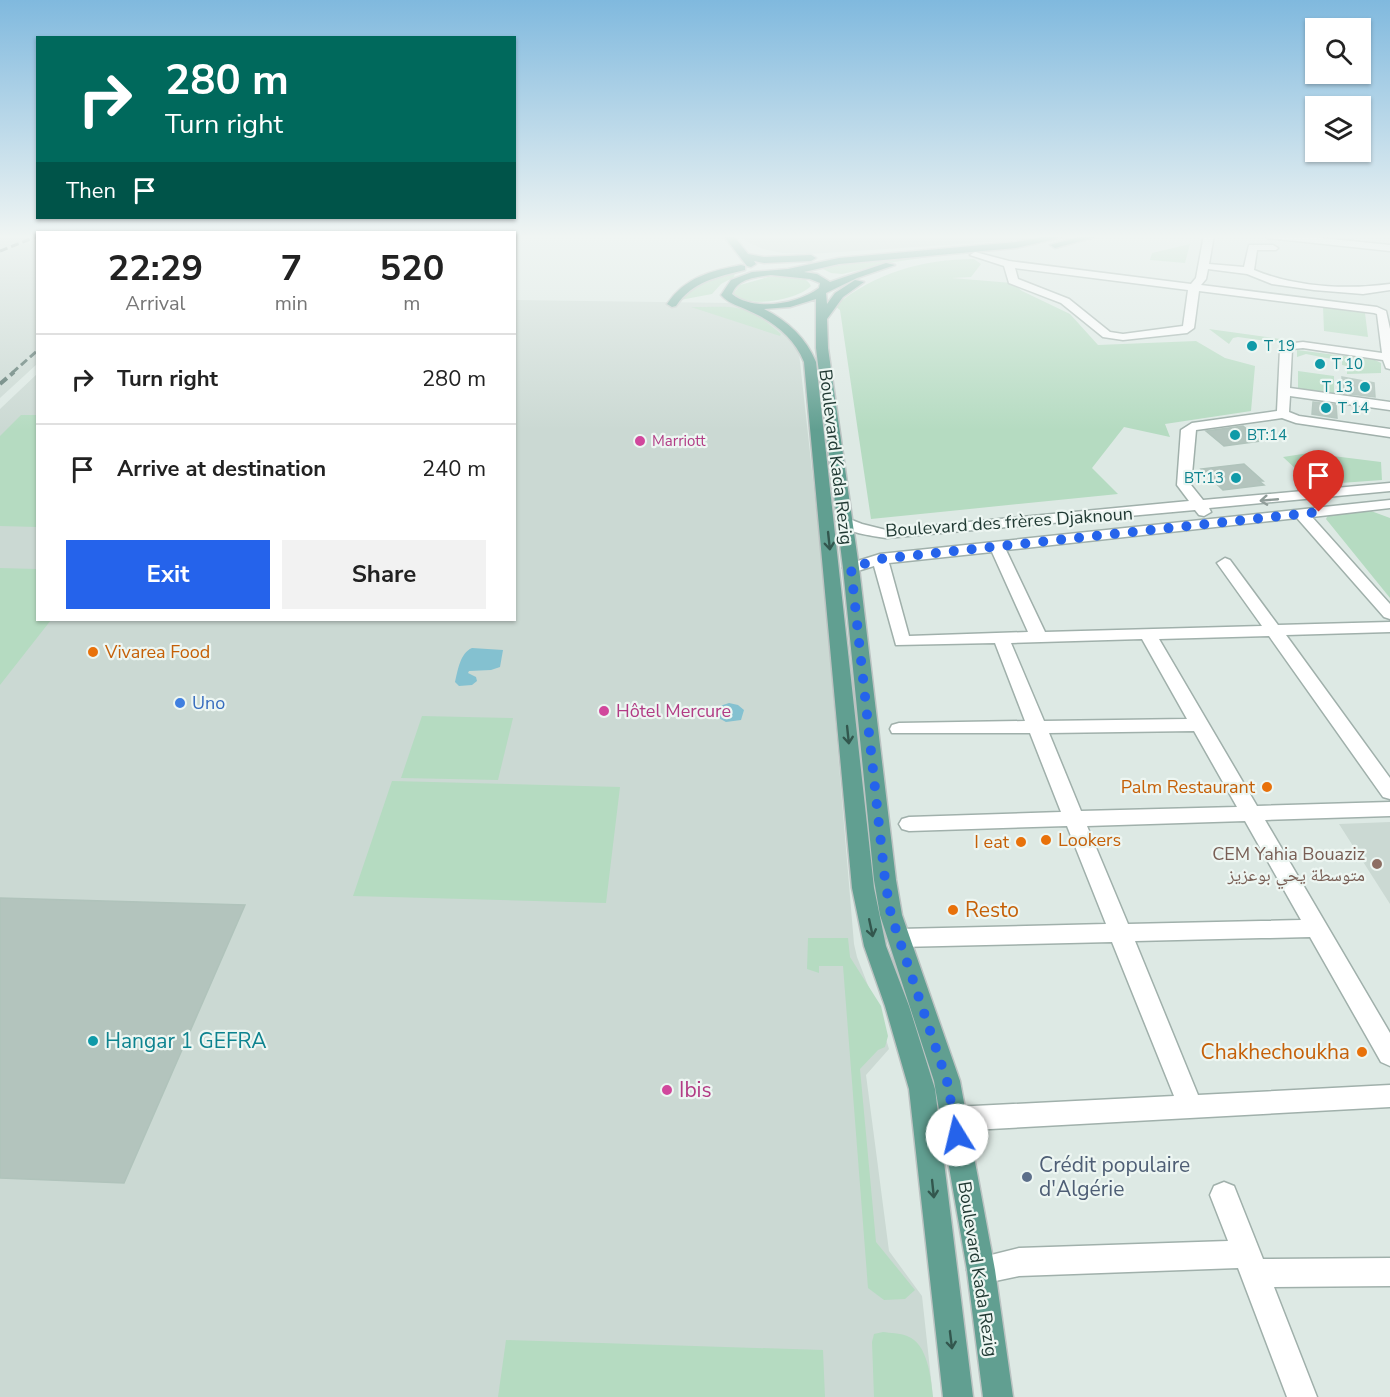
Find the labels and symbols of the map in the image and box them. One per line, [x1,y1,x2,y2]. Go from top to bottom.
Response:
place label: T 19 [1264,336,1295,356]
marker: T 19 [1245,339,1259,353]
place label: T 10 [1332,354,1363,374]
marker: T 10 [1313,357,1327,371]
street label: Boulevard Kada Rezig [813,368,859,546]
place label: T 13 [1322,377,1353,397]
marker: T 13 [1358,380,1372,394]
place label: T 14 [1338,398,1369,418]
marker: T 14 [1319,401,1333,415]
place label: BT:14 [1247,425,1287,445]
marker: BT:14 [1228,428,1242,442]
place label: Marriott [652,431,706,451]
marker: Marriott [633,434,647,448]
pin [1293,450,1344,512]
place label: BT:13 [1184,468,1224,488]
marker: BT:13 [1229,471,1243,485]
one-way arrow [1260,495,1280,506]
street label: Boulevard des frères Djaknoun [884,501,1134,543]
one-way arrow [824,530,835,550]
place label: Vivarea Food [104,640,210,664]
marker: Vivarea Food [86,645,100,659]
place label: Uno [192,691,225,715]
marker: Uno [173,696,187,710]
place label: Hôtel Mercure [616,699,731,723]
marker: Hôtel Mercure [597,704,611,718]
one-way arrow [843,724,854,744]
place label: Palm Restaurant [1121,775,1256,799]
marker: Palm Restaurant [1260,780,1274,794]
place label: Lookers [1058,828,1121,852]
place label: I eat [974,830,1010,854]
marker: Lookers [1039,833,1053,847]
marker: I eat [1014,835,1028,849]
place label: CEM Yahia Bouaziz متوسطة يحي بوعزيز [1212,842,1365,890]
marker: CEM Yahia Bouaziz متوسطة يحي بوعزيز [1370,857,1384,871]
place label: Resto [965,896,1019,924]
marker: Resto [946,903,960,917]
one-way arrow [865,918,877,937]
place label: Hangar 1 GEFRA [105,1027,267,1055]
marker: Hangar 1 GEFRA [86,1034,100,1048]
place label: Chakhechoukha [1201,1038,1350,1066]
marker: Chakhechoukha [1355,1045,1369,1059]
place label: Ibis [679,1076,712,1104]
marker: Ibis [660,1083,674,1097]
position arrow [925,1103,989,1167]
place label: Crédit populaire d'Algérie [1039,1151,1190,1203]
marker: Crédit populaire d'Algérie [1020,1170,1034,1184]
one-way arrow [928,1178,939,1198]
street label: Boulevard Kada Rezig [952,1180,1004,1358]
one-way arrow [946,1330,957,1349]

